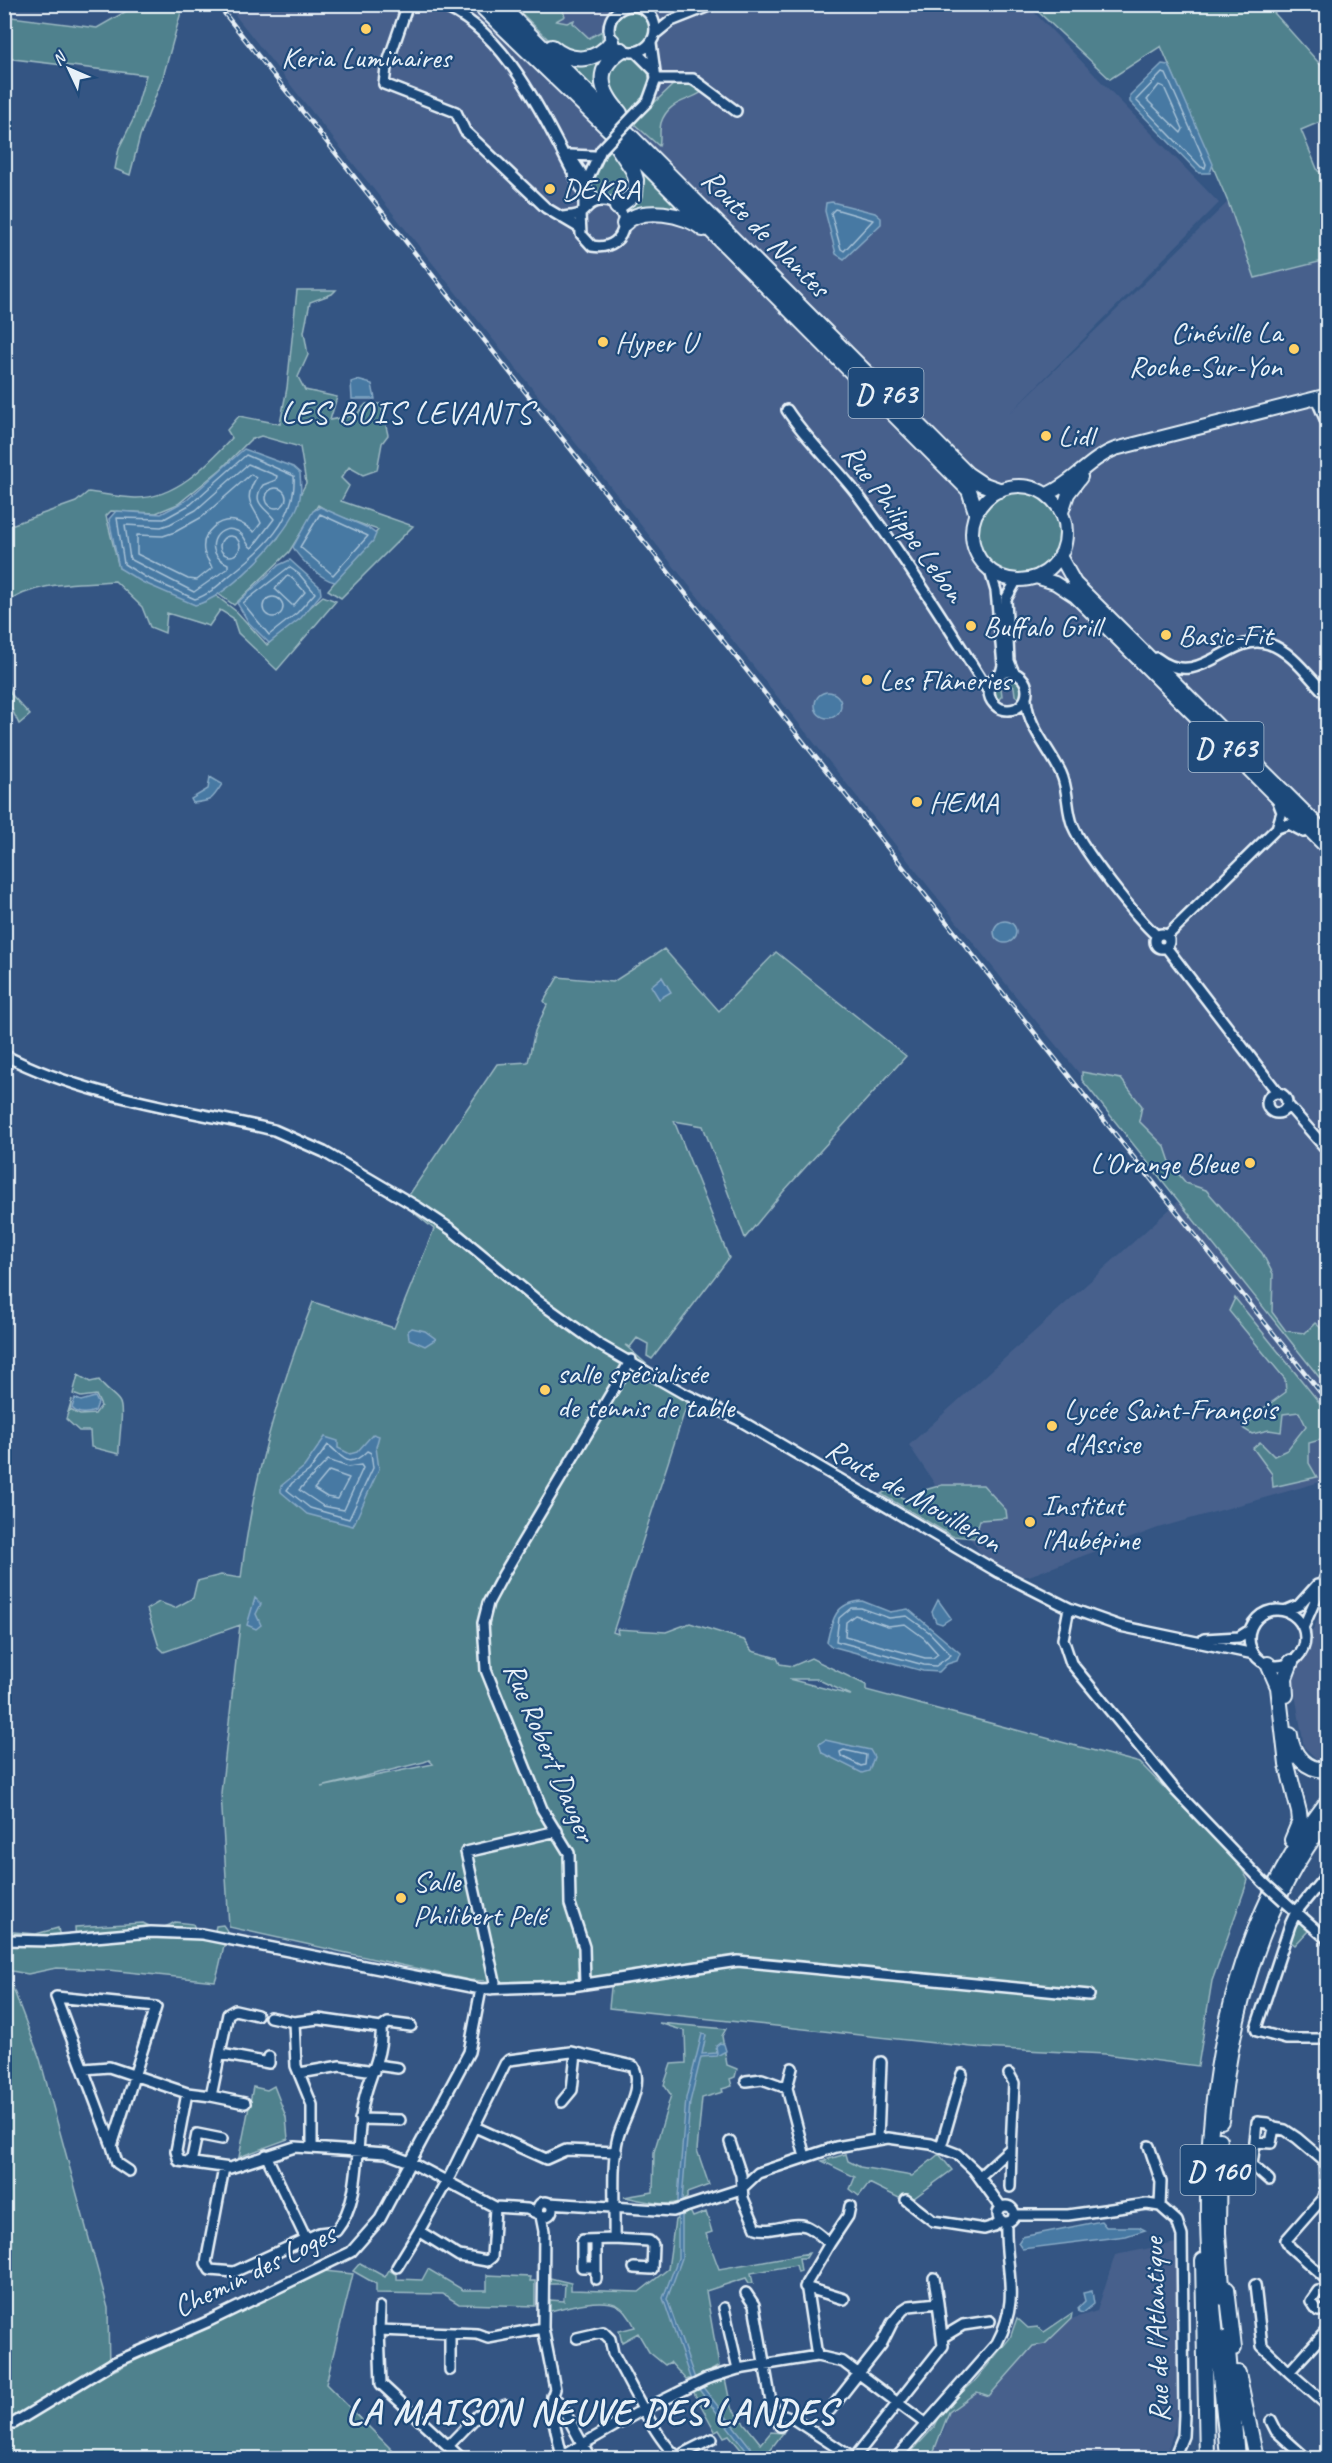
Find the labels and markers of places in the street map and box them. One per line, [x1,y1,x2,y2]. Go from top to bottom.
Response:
marker: Keria Luminaires [359,22,373,36]
place label: Keria Luminaires [281,38,454,76]
place label: DEKRA [562,170,641,208]
marker: DEKRA [543,182,557,196]
place label: Cinéville La Roche-Sur-Yon [1129,313,1285,385]
place label: Hyper U [615,323,702,361]
marker: Hyper U [596,335,610,349]
marker: Cinéville La Roche-Sur-Yon [1287,342,1301,356]
place label: Lidl [1058,417,1098,455]
marker: Lidl [1039,429,1053,443]
place label: Buffalo Grill [983,607,1106,645]
place label: Basic-Fit [1178,616,1275,654]
marker: Buffalo Grill [964,619,978,633]
marker: Basic-Fit [1159,628,1173,642]
place label: Les Flâneries [879,661,1014,699]
marker: Les Flâneries [860,673,874,687]
place label: HEMA [929,783,999,821]
marker: HEMA [910,795,924,809]
place label: L'Orange Bleue [1090,1144,1240,1182]
marker: L'Orange Bleue [1243,1156,1257,1170]
place label: salle spécialisée de tennis de table [557,1354,736,1426]
marker: salle spécialisée de tennis de table [538,1383,552,1397]
place label: Lycée Saint-François d'Assise [1064,1390,1280,1462]
marker: Lycée Saint-François d'Assise [1045,1419,1059,1433]
place label: Institut l'Aubépine [1042,1486,1141,1558]
marker: Institut l'Aubépine [1023,1515,1037,1529]
place label: Salle Philibert Pelé [413,1862,550,1934]
marker: Salle Philibert Pelé [394,1891,408,1905]

